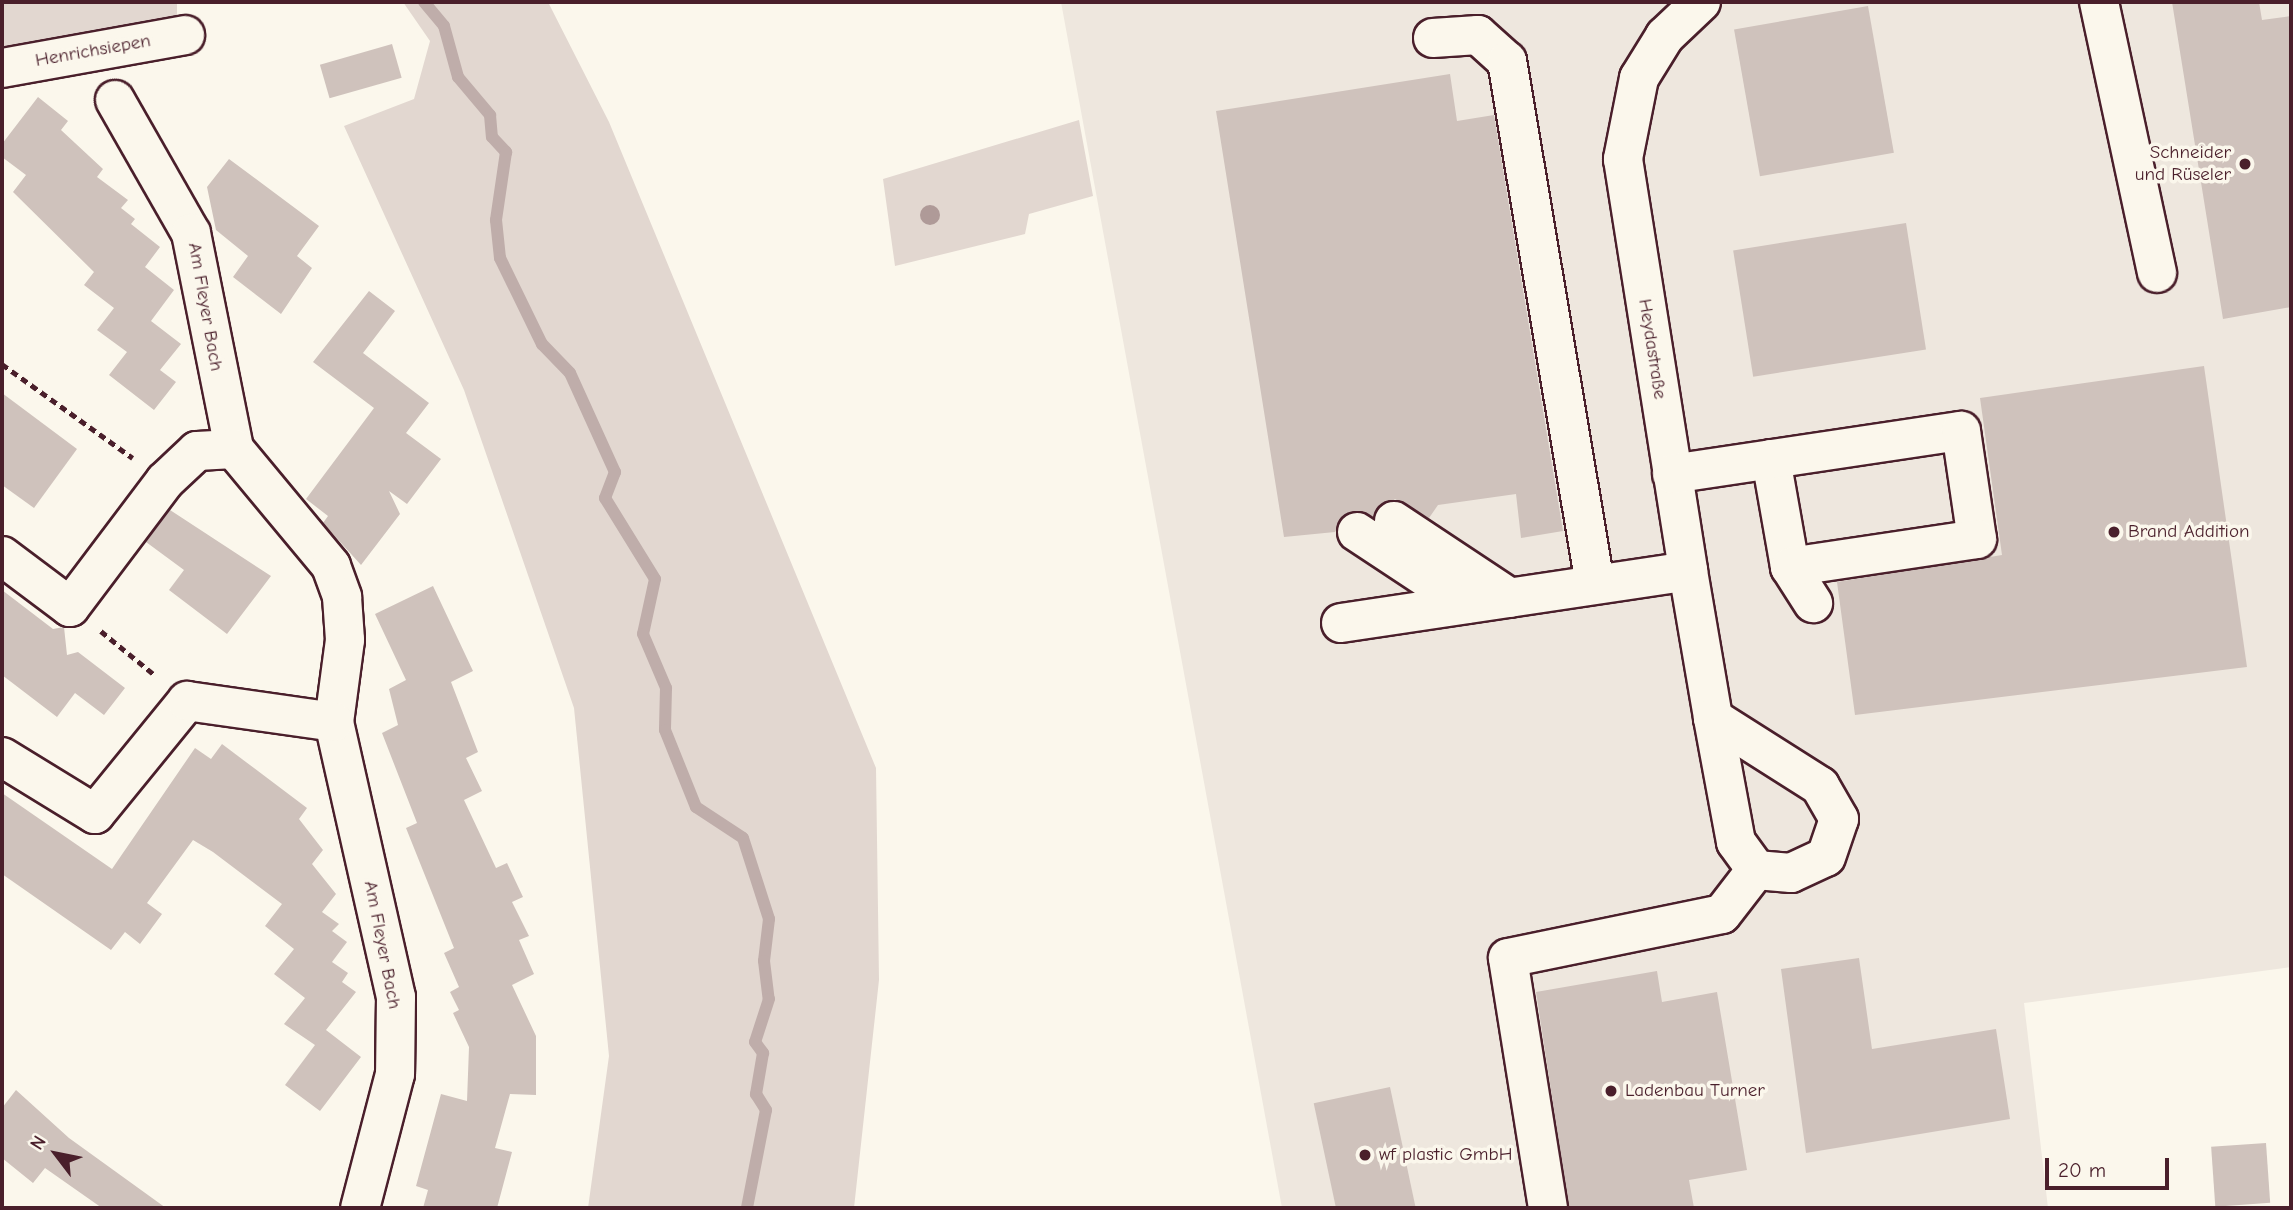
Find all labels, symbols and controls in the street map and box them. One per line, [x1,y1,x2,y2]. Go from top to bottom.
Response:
street label: Henrichsiepen [34,30,152,72]
place label: Schneider und Rüseler [2135,142,2231,186]
marker: Schneider und Rüseler [2237,156,2253,172]
street label: Am Fleyer Bach [182,241,228,373]
street label: Heydastraße [1633,297,1671,401]
place label: Brand Addition [2128,521,2249,543]
marker: Brand Addition [2106,524,2122,540]
street label: Am Fleyer Bach [358,879,406,1011]
place label: Ladenbau Turner [1625,1080,1765,1102]
marker: Ladenbau Turner [1603,1083,1619,1099]
north arrow [21,1119,91,1189]
text: N [26,1132,51,1154]
place label: wf plastic GmbH [1379,1144,1512,1166]
scale bar [2048,1144,2172,1188]
marker: wf plastic GmbH [1357,1147,1373,1163]
text: 20 m [2058,1158,2106,1182]

